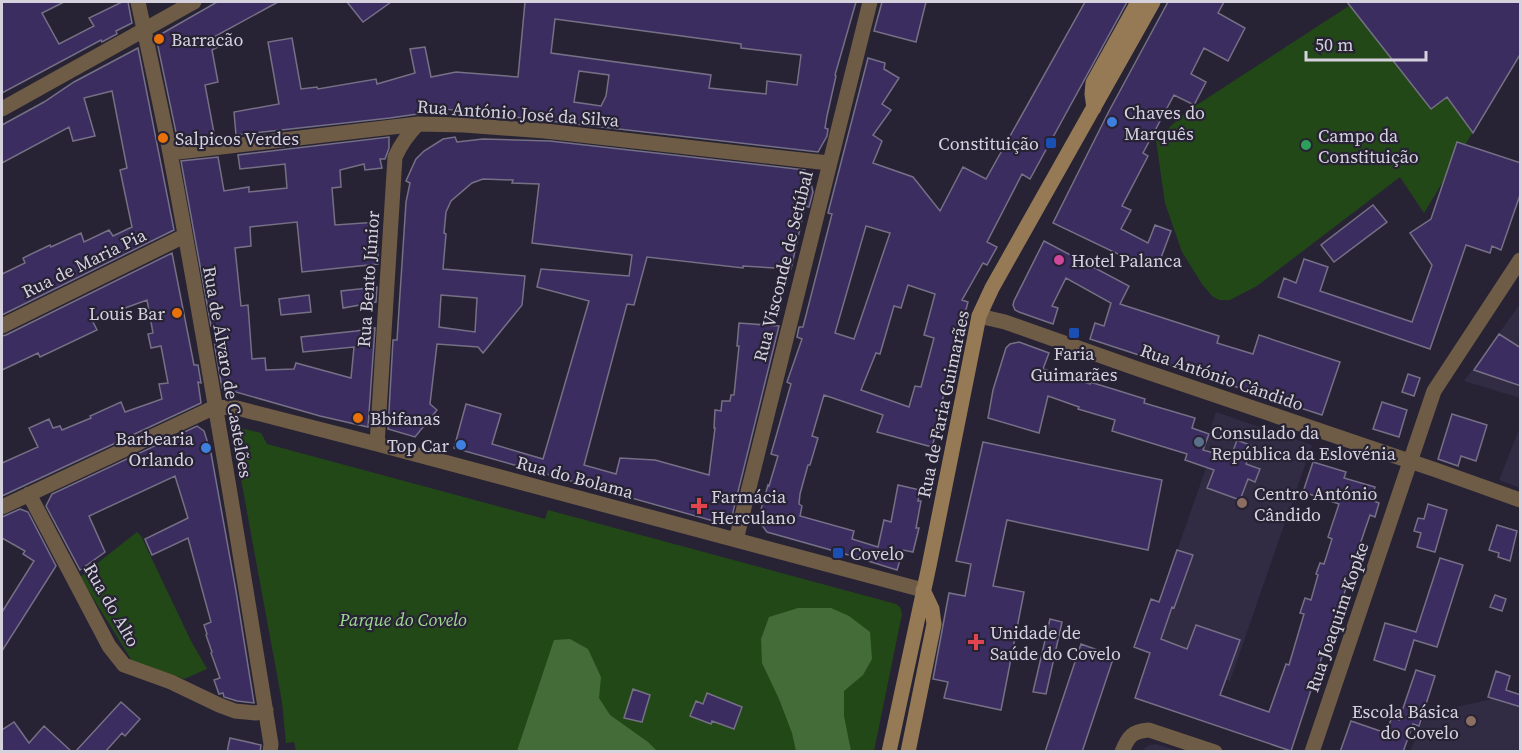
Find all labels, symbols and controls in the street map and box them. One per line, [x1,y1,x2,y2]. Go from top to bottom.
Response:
scale bar [1306,24,1426,62]
place label: Barracão [171,27,244,52]
marker: Barracão [152,32,166,46]
text: 50 m [1315,32,1353,57]
street label: Rua António José da Silva [416,93,621,133]
place label: Chaves do Marquês [1124,100,1205,146]
marker: Chaves do Marquês [1105,115,1119,129]
place label: Campo da Constituição [1318,123,1419,169]
place label: Salpicos Verdes [175,126,299,151]
marker: Salpicos Verdes [156,131,170,145]
place label: Constituição [938,131,1039,156]
marker: Constituição [1044,136,1058,150]
marker: Campo da Constituição [1299,138,1313,152]
street label: Rua Visconde de Setúbal [747,168,819,364]
street label: Rua Bento Júnior [351,209,385,348]
street label: Rua de Maria Pia [18,222,151,304]
place label: Hotel Palanca [1071,248,1183,273]
marker: Hotel Palanca [1052,253,1066,267]
street label: Rua de Álvaro de Castelões [197,264,259,480]
place label: Louis Bar [89,301,165,326]
marker: Louis Bar [170,306,184,320]
street label: Rua de Faria Guimarães [911,308,975,500]
marker: Faria Guimarães [1067,326,1081,340]
street label: Rua António Cândido [1137,337,1307,417]
place label: Faria Guimarães [1031,341,1118,387]
place label: Bbifanas [370,406,440,431]
marker: Bbifanas [351,411,365,425]
place label: Consulado da República da Eslovénia [1211,420,1397,466]
place label: Barbearia Orlando [116,426,195,472]
place label: Top Car [387,433,449,458]
marker: Consulado da República da Eslovénia [1192,435,1206,449]
marker: Top Car [454,438,468,452]
marker: Barbearia Orlando [199,441,213,455]
street label: Rua do Bolama [514,449,637,505]
place label: Centro António Cândido [1254,481,1377,527]
place label: Farmácia Herculano [711,484,796,530]
marker: Centro António Cândido [1235,496,1249,510]
marker: Farmácia Herculano [692,499,706,513]
street label: Rua Joaquim Kopke [1300,539,1374,695]
place label: Covelo [850,541,904,566]
marker: Covelo [831,546,845,560]
street label: Rua do Alto [78,559,146,651]
park label: Parque do Covelo [338,607,467,632]
place label: Unidade de Saúde do Covelo [990,620,1121,666]
marker: Unidade de Saúde do Covelo [967,633,985,651]
place label: Escola Básica do Covelo [1352,699,1460,745]
marker: Escola Básica do Covelo [1464,714,1478,728]

